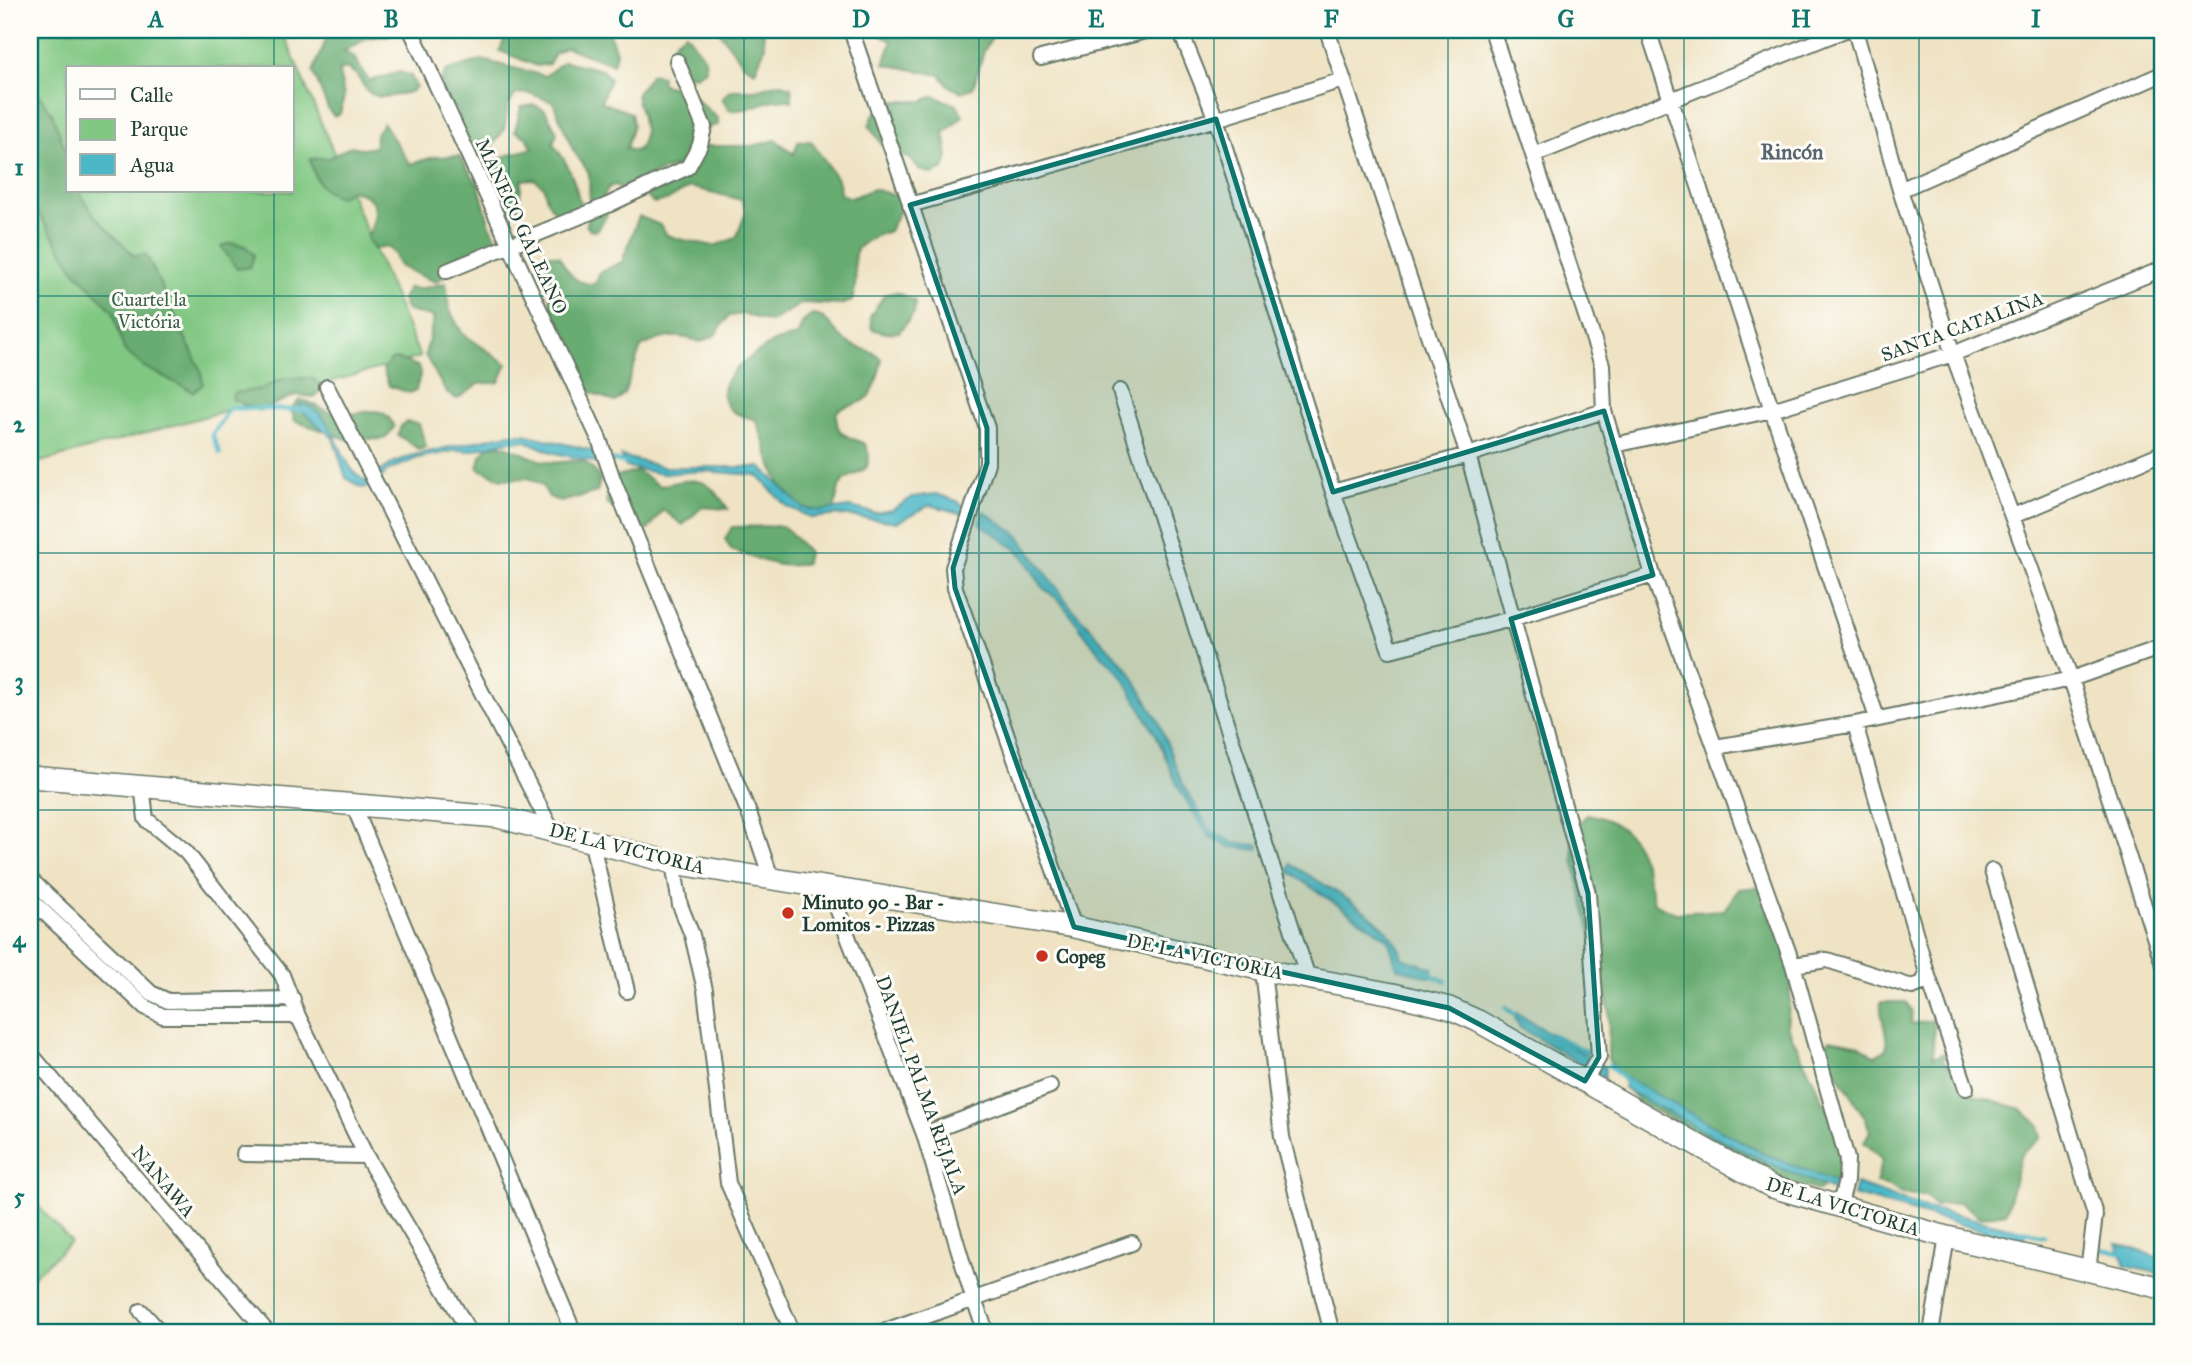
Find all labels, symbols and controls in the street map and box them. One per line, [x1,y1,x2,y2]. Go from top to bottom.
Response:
text: A [146,5,164,33]
text: B [383,5,399,33]
text: C [618,5,634,33]
text: D [852,5,870,33]
text: E [1088,5,1105,33]
text: F [1323,5,1339,33]
text: G [1558,5,1575,33]
text: H [1791,5,1811,33]
text: I [2031,5,2041,33]
legend [66,66,294,192]
text: Calle [130,82,173,108]
text: Parque [130,116,189,142]
street label: MANECO GALEANO [471,135,572,318]
district label: Rincón [1761,139,1824,165]
text: Agua [129,152,174,178]
text: 1 [14,153,24,181]
street label: SANTA CATALINA [1878,286,2047,367]
park label: Cuartel la Victória [111,288,188,333]
text: 2 [13,410,25,438]
text: 3 [14,667,24,696]
street label: DE LA VICTORIA [547,818,707,879]
place label: Minuto 90 - Bar - Lomitos - Pizzas [802,891,945,936]
marker: Minuto 90 - Bar - Lomitos - Pizzas [780,905,796,921]
text: 4 [13,925,27,953]
street label: DE LA VICTORIA [1124,929,1286,984]
place label: Copeg [1056,945,1106,969]
marker: Copeg [1034,948,1050,964]
street label: DANIEL PALMA REJALA [870,972,972,1199]
street label: NANAWA [127,1141,200,1222]
street label: DE LA VICTORIA [1763,1172,1923,1241]
text: 5 [14,1182,25,1210]

